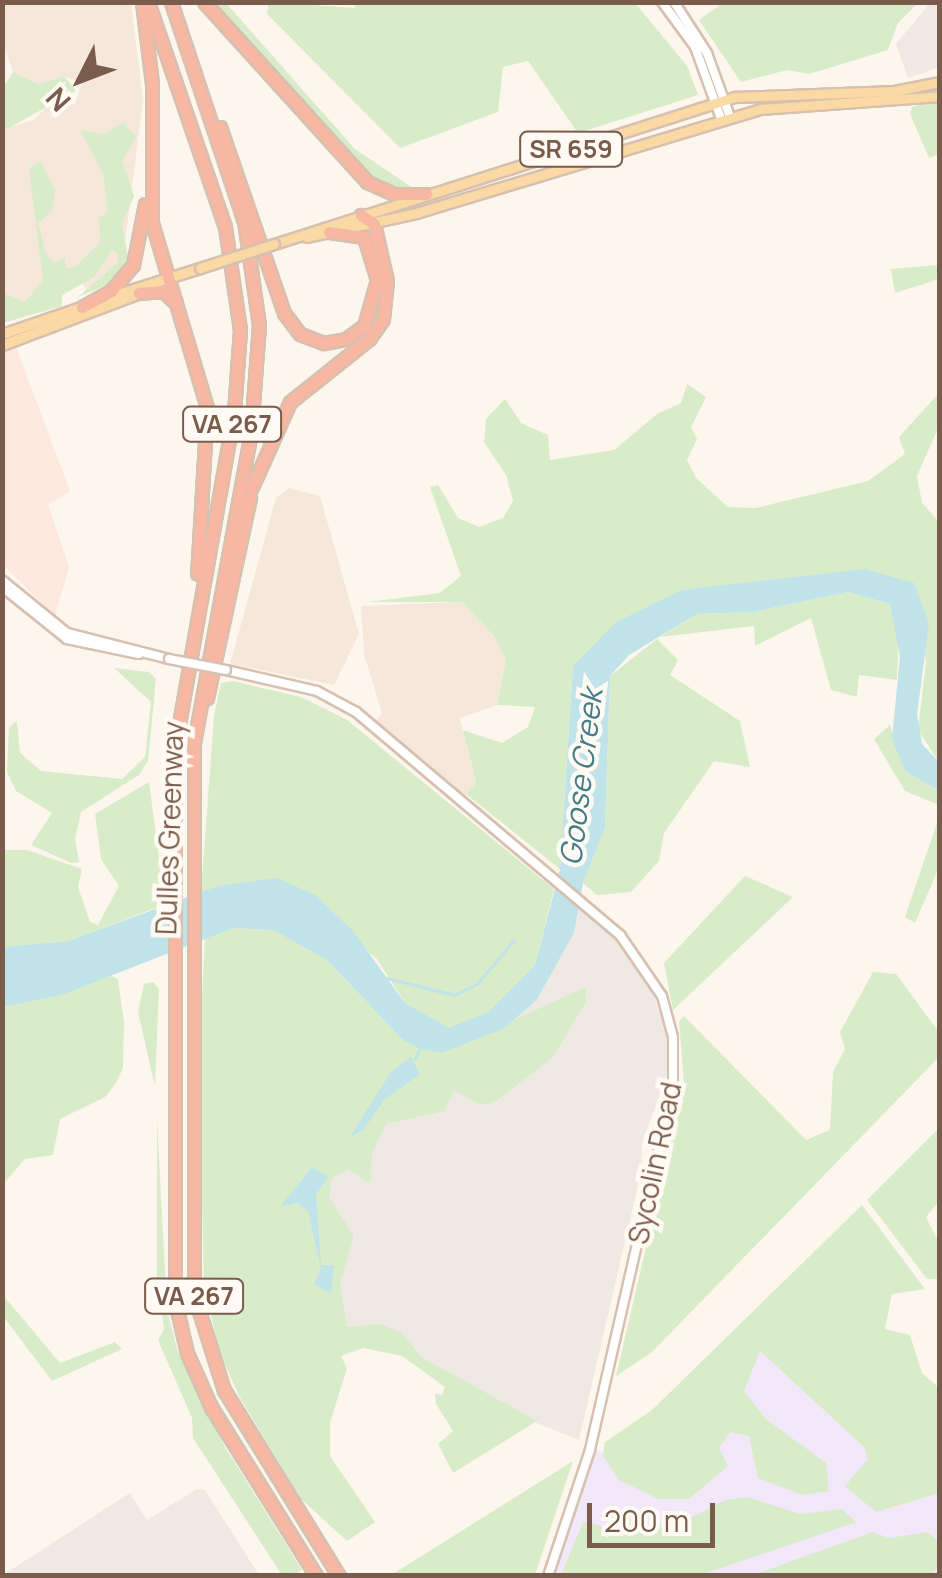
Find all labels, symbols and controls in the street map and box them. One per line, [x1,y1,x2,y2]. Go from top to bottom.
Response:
north arrow [30,30,130,130]
text: N [37,80,79,120]
road number: SR 659 [518,129,624,169]
road number: VA 267 [182,404,282,444]
water label: Goose Creek [552,687,610,867]
street label: Dulles Greenway [148,721,190,935]
street label: Sycolin Road [620,1079,688,1247]
road number: VA 267 [144,1276,244,1316]
scale bar [592,1483,720,1545]
text: 200 m [604,1500,689,1541]

